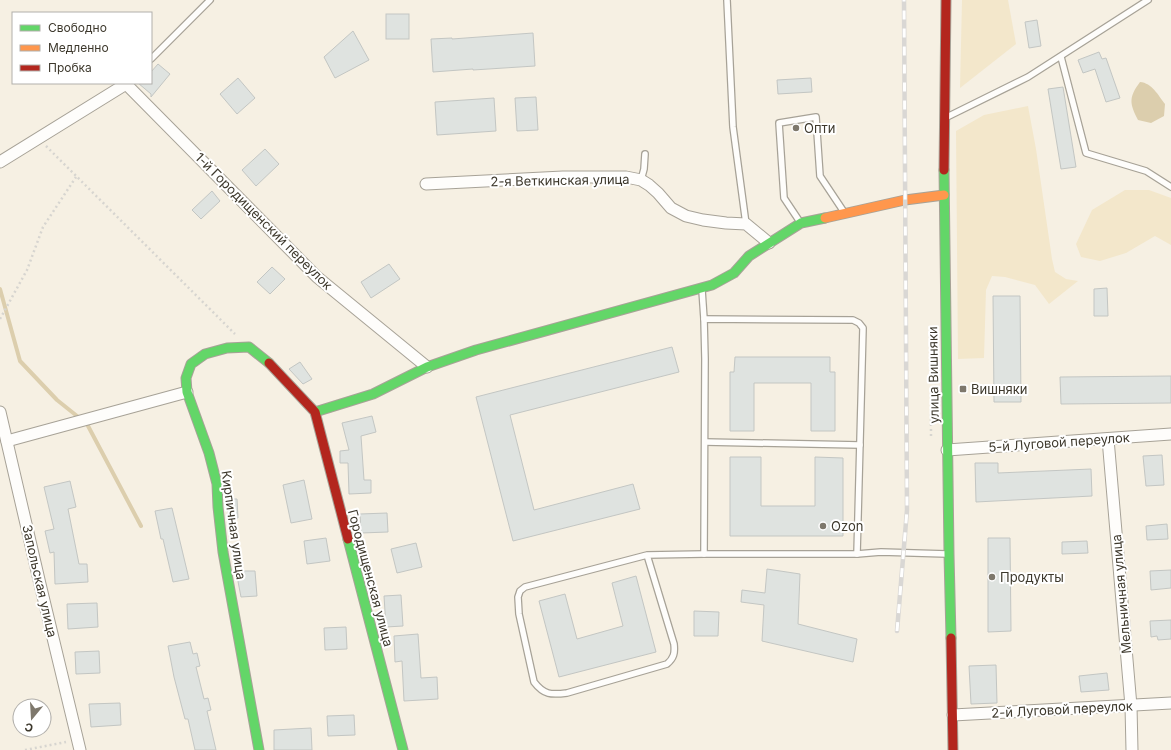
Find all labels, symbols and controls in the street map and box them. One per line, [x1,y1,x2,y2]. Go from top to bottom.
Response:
legend [12,12,152,84]
text: Свободно [48,20,107,35]
text: Медленно [48,40,109,55]
text: Пробка [48,60,92,75]
place label: Опти [804,120,836,136]
marker: Опти [791,123,801,133]
street label: 1-й Городищенский переулок [192,149,336,293]
street label: 2-я Веткинская улица [490,171,630,189]
street label: улица Вишняки [924,326,942,424]
place label: Вишняки [971,381,1028,397]
marker: Вишняки [958,384,968,394]
street label: 5-й Луговой переулок [988,429,1130,455]
street label: Кирпичная улица [218,469,250,581]
street label: Городищенская улица [345,508,397,648]
place label: Ozon [831,518,863,534]
marker: Ozon [818,521,828,531]
street label: Запольская улица [19,523,61,639]
street label: Мельничная улица [1108,534,1134,654]
place label: Продукты [1000,569,1064,585]
marker: Продукты [987,572,997,582]
street label: 2-й Луговой переулок [991,697,1133,721]
north arrow [12,698,52,738]
text: С [23,720,35,735]

